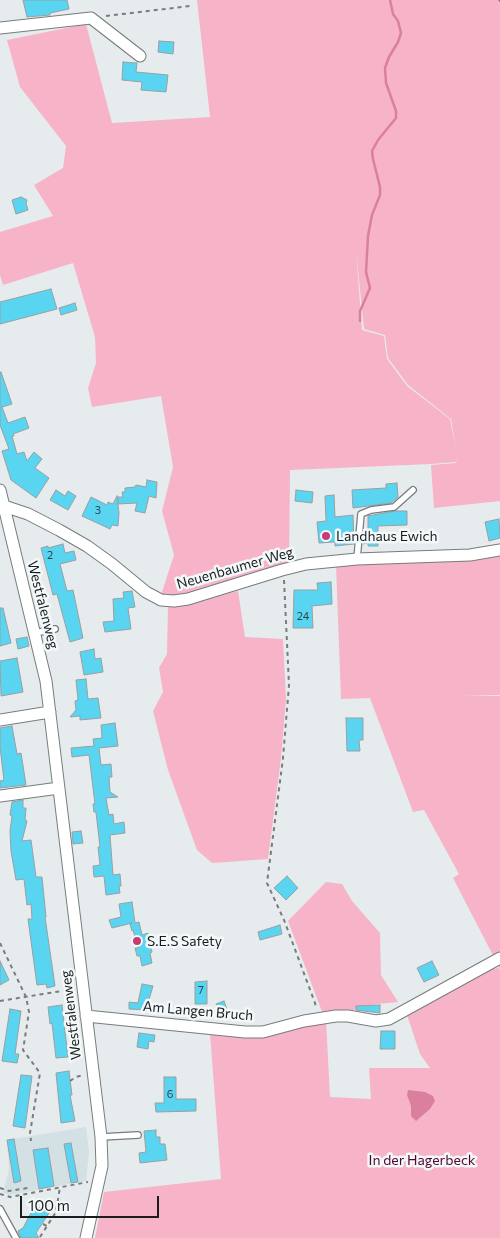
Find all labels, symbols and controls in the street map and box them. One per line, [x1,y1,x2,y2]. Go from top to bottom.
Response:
house number: 3 [95,503,101,517]
place label: Landhaus Ewich [336,528,438,544]
marker: Landhaus Ewich [320,530,332,542]
street label: Neuenbaumer Weg [175,543,295,593]
house number: 2 [47,548,53,562]
street label: Westfalenweg [24,559,62,651]
house number: 24 [297,609,309,623]
place label: S.E.S Safety [147,933,222,949]
marker: S.E.S Safety [131,935,143,947]
street label: Westfalenweg [57,969,85,1061]
house number: 7 [198,983,204,997]
street label: Am Langen Bruch [142,998,254,1024]
house number: 6 [167,1087,173,1101]
park label: In der Hagerbeck [369,1152,475,1168]
scale bar [22,1186,161,1218]
text: 100 m [28,1196,70,1214]

